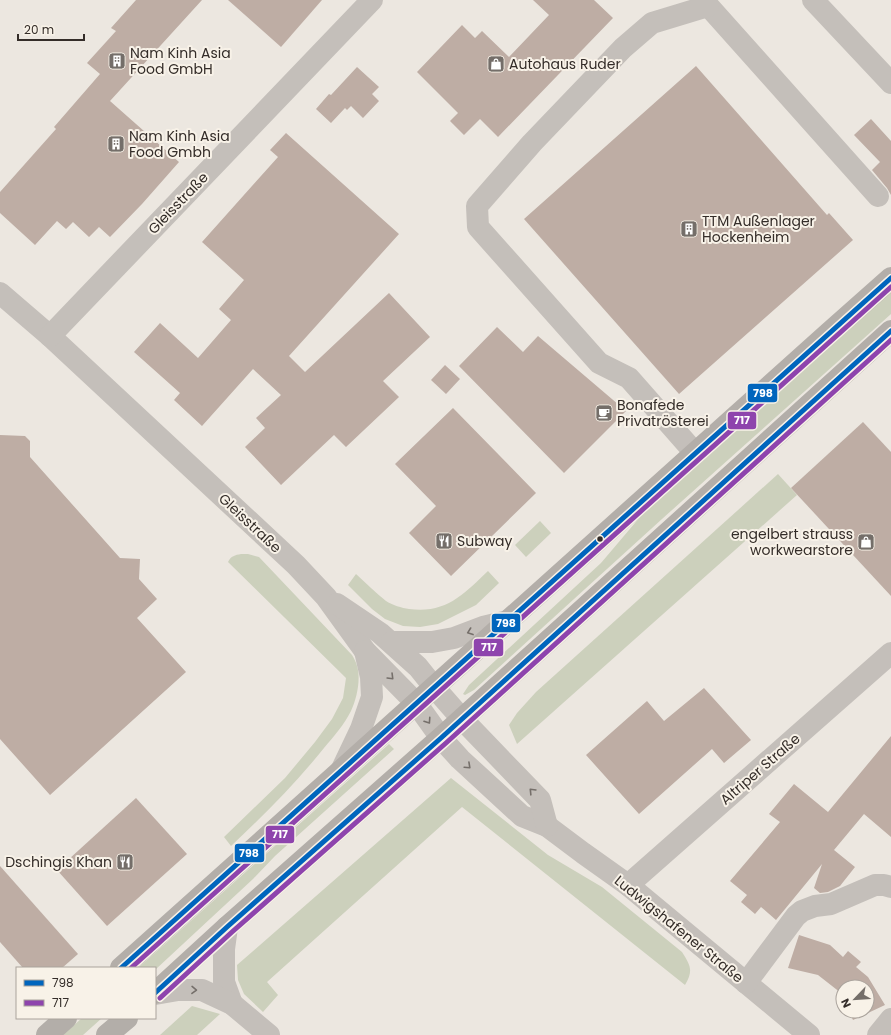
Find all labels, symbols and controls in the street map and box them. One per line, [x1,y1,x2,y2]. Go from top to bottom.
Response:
scale bar [18,16,84,42]
text: 20 m [24,21,54,38]
place label: Nam Kinh Asia Food GmbH [130,43,231,79]
building icon: Nam Kinh Asia Food GmbH [107,51,127,71]
shop icon: Autohaus Ruder [486,54,506,74]
place label: Autohaus Ruder [509,54,621,74]
place label: Nam Kinh Asia Food Gmbh [129,126,230,162]
building icon: Nam Kinh Asia Food Gmbh [106,134,126,154]
street label: Gleisstraße [143,167,213,238]
place label: TTM Außenlager Hockenheim [702,211,815,247]
building icon: TTM Außenlager Hockenheim [679,219,699,239]
line badge: 798 [747,383,778,403]
text: 798 [753,385,773,401]
place label: Bonafede Privatrösterei [617,395,709,431]
cafe icon: Bonafede Privatrösterei [594,403,614,423]
line badge: 717 [727,411,757,430]
text: 717 [734,412,750,428]
street label: Gleisstraße [214,489,286,557]
place label: engelbert strauss workwearstore [731,524,853,560]
restaurant icon: Subway [434,531,454,551]
place label: Subway [457,531,513,551]
shop icon: engelbert strauss workwearstore [856,532,876,552]
unlabelled marker [595,534,605,544]
line badge: 798 [491,613,521,633]
text: 798 [496,615,516,631]
one-way arrow [467,627,474,635]
line badge: 717 [473,638,504,657]
text: 717 [481,639,497,655]
one-way arrow [386,672,394,680]
one-way arrow [424,716,431,723]
street label: Altriper Straße [716,728,805,809]
one-way arrow [463,761,471,769]
one-way arrow [529,788,537,796]
line badge: 717 [265,825,295,844]
text: 717 [272,826,288,842]
line badge: 798 [234,843,265,863]
text: 798 [239,845,259,861]
place label: Dschingis Khan [5,852,112,872]
restaurant icon: Dschingis Khan [115,852,135,872]
street label: Ludwigshafener Straße [610,871,748,988]
legend [16,967,156,1019]
text: 798 [52,974,74,991]
north arrow [835,979,875,1019]
one-way arrow [191,986,197,994]
text: 717 [52,994,69,1011]
text: N [837,996,855,1010]

